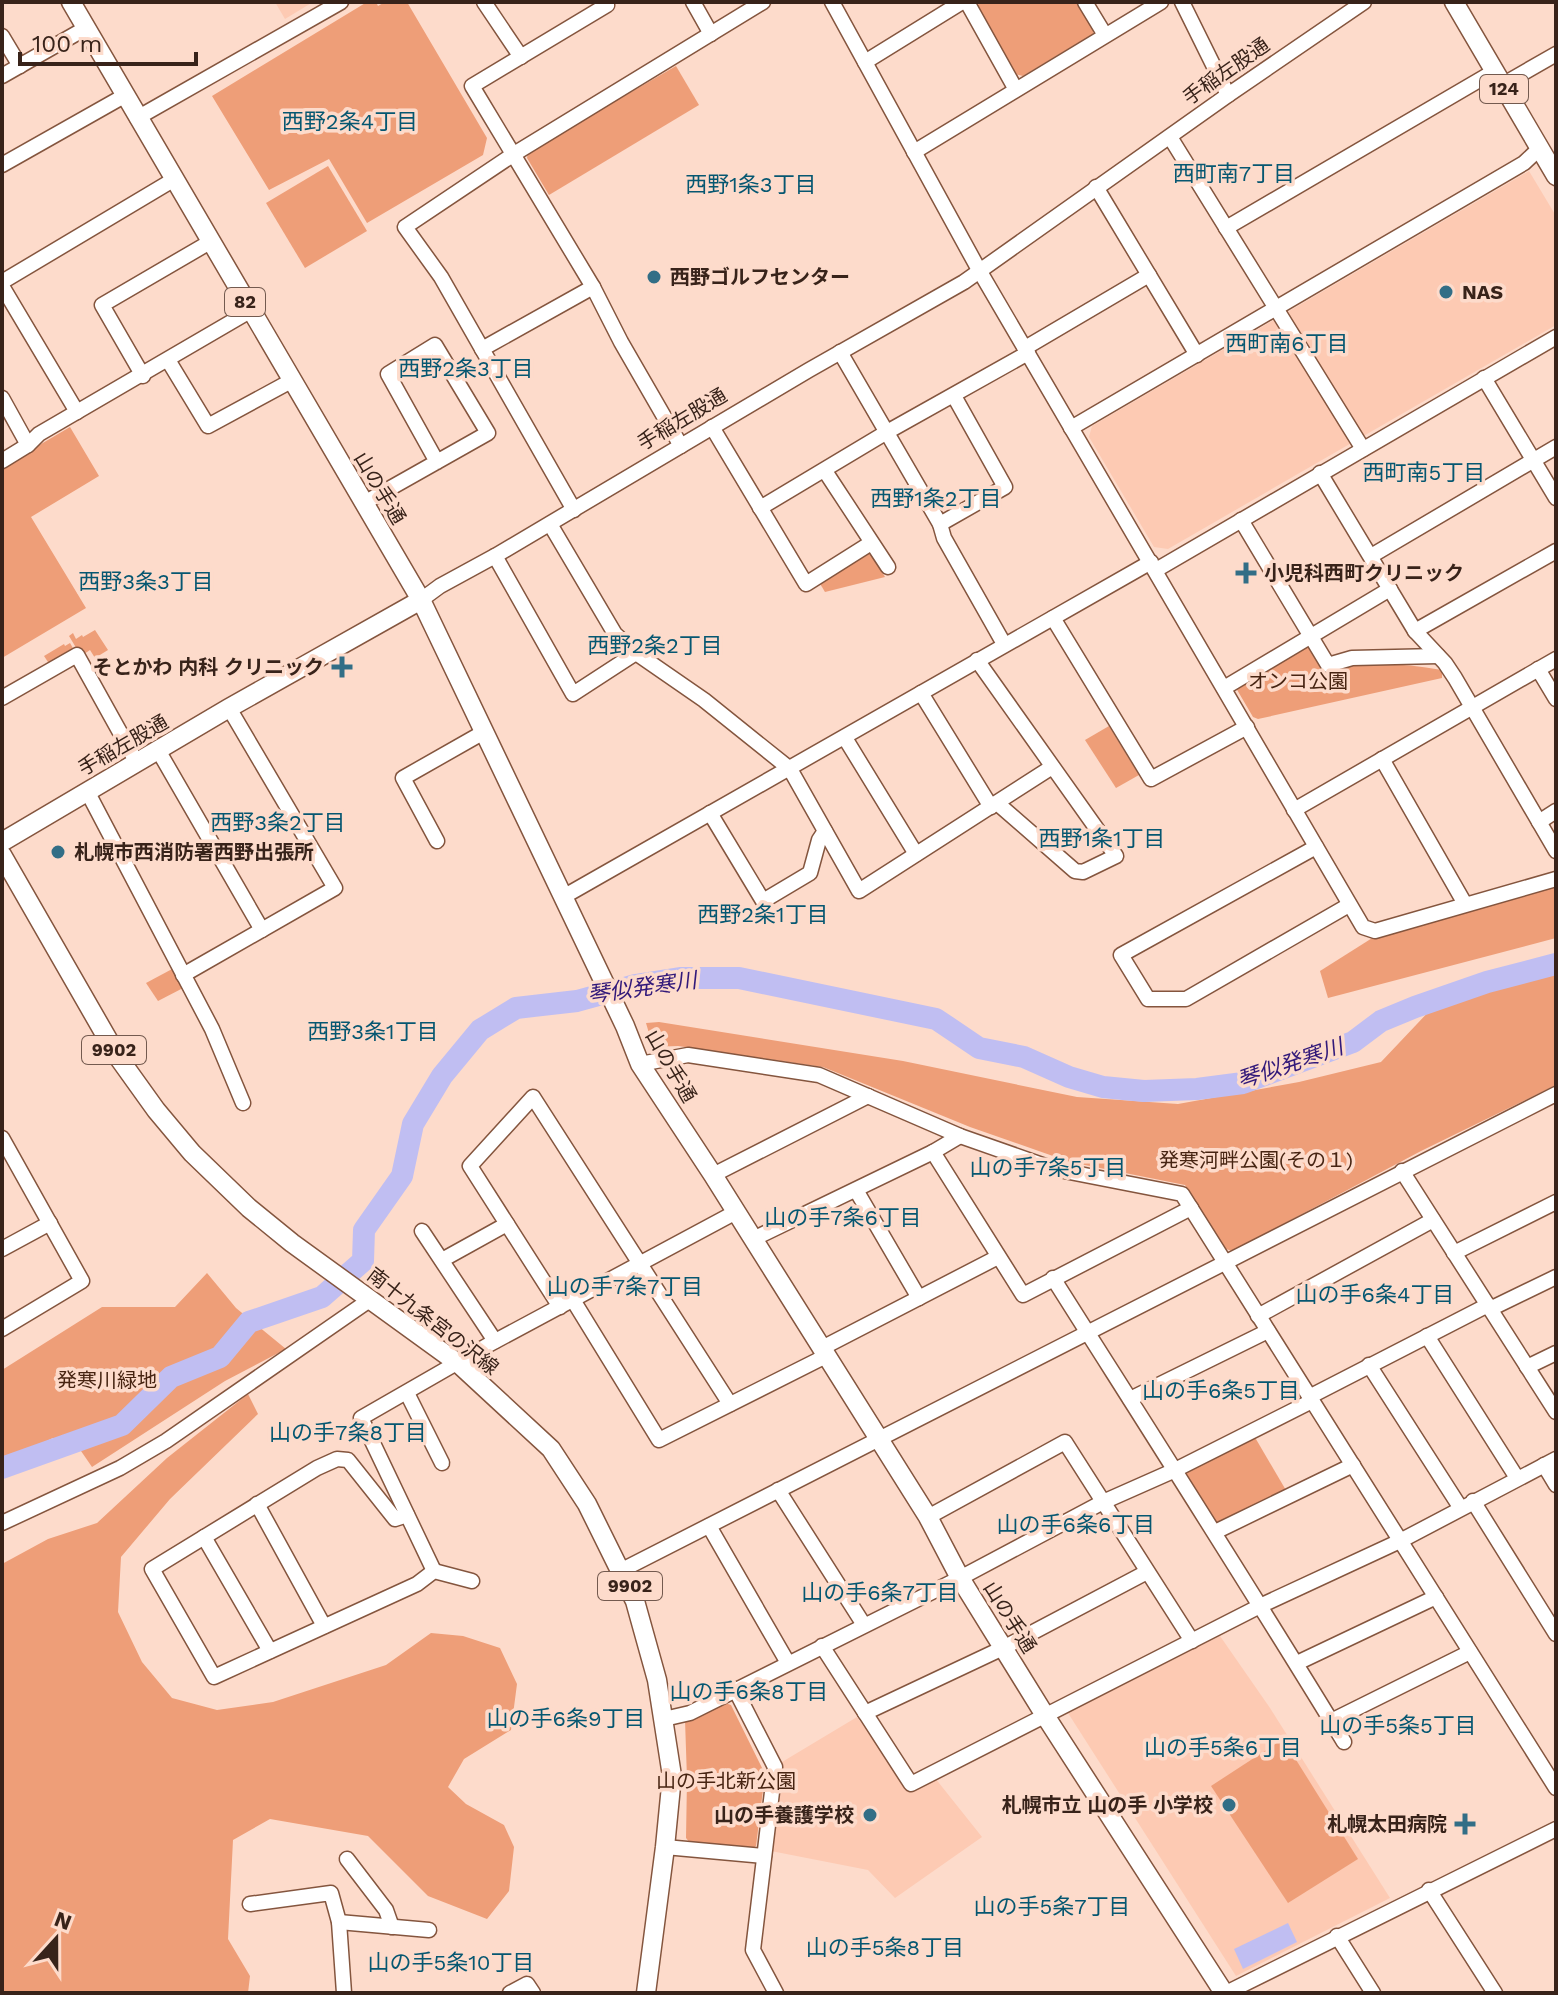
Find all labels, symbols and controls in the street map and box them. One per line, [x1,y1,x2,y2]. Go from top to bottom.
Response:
scale bar [20,16,196,66]
text: 100 m [32,30,102,58]
street label: 手稲左股通 [1178,32,1274,110]
road number: 124 [1480,75,1528,103]
district label: 西野2条4丁目 [282,109,418,134]
district label: 西町南7丁目 [1173,161,1295,186]
district label: 西野1条3丁目 [685,172,817,197]
place label: 西野ゴルフセンター [670,265,850,289]
marker: 西野ゴルフセンター [645,268,663,286]
place label: NAS [1462,280,1503,304]
marker: NAS [1437,283,1455,301]
road number: 82 [225,288,265,316]
district label: 西町南6丁目 [1225,331,1349,356]
district label: 西野2条3丁目 [398,356,534,381]
street label: 手稲左股通 [633,383,731,455]
street label: 山の手通 [349,448,411,528]
district label: 西町南5丁目 [1363,460,1485,485]
district label: 西野1条2丁目 [870,486,1002,511]
place label: 小児科西町クリニック [1264,561,1464,585]
marker: 小児科西町クリニック [1235,562,1257,584]
district label: 西野3条3丁目 [78,569,214,594]
district label: 西野2条2丁目 [587,633,723,658]
place label: そとかわ 内科 クリニック [93,655,324,679]
marker: そとかわ 内科 クリニック [331,656,353,678]
park label: オンコ公園 [1248,669,1348,693]
street label: 手稲左股通 [74,710,172,780]
district label: 西野3条2丁目 [210,810,346,835]
district label: 西野1条1丁目 [1038,826,1166,851]
place label: 札幌市西消防署西野出張所 [74,840,314,864]
marker: 札幌市西消防署西野出張所 [49,843,67,861]
district label: 西野2条1丁目 [697,902,829,927]
water label: 琴似発寒川 [586,967,700,1008]
district label: 西野3条1丁目 [307,1019,439,1044]
street label: 山の手通 [641,1025,701,1107]
water label: 琴似発寒川 [1234,1033,1348,1093]
road number: 9902 [82,1036,146,1064]
park label: 発寒河畔公園(その１) [1159,1148,1353,1172]
district label: 山の手7条5丁目 [969,1155,1127,1180]
district label: 山の手7条6丁目 [764,1205,922,1230]
street label: 南十九条宮の沢線 [363,1262,503,1380]
district label: 山の手7条7丁目 [547,1274,703,1299]
district label: 山の手6条4丁目 [1296,1282,1454,1307]
park label: 発寒川緑地 [57,1368,157,1392]
district label: 山の手6条5丁目 [1142,1378,1300,1403]
district label: 山の手7条8丁目 [269,1420,427,1445]
district label: 山の手6条6丁目 [997,1512,1155,1537]
road number: 9902 [598,1572,662,1600]
street label: 山の手通 [979,1577,1041,1657]
district label: 山の手6条7丁目 [801,1580,959,1605]
district label: 山の手6条8丁目 [670,1679,828,1704]
district label: 山の手6条9丁目 [487,1706,645,1731]
district label: 山の手5条5丁目 [1319,1713,1477,1738]
district label: 山の手5条6丁目 [1144,1735,1302,1760]
park label: 山の手北新公園 [656,1769,796,1793]
place label: 札幌市立 山の手 小学校 [1002,1793,1213,1817]
marker: 札幌市立 山の手 小学校 [1220,1796,1238,1814]
place label: 山の手養護学校 [714,1803,854,1827]
marker: 山の手養護学校 [861,1806,879,1824]
place label: 札幌太田病院 [1327,1812,1447,1836]
marker: 札幌太田病院 [1454,1813,1476,1835]
district label: 山の手5条7丁目 [973,1894,1131,1919]
north arrow [16,1899,96,1979]
text: N [51,1906,75,1935]
district label: 山の手5条8丁目 [806,1935,964,1960]
district label: 山の手5条10丁目 [367,1950,535,1975]

